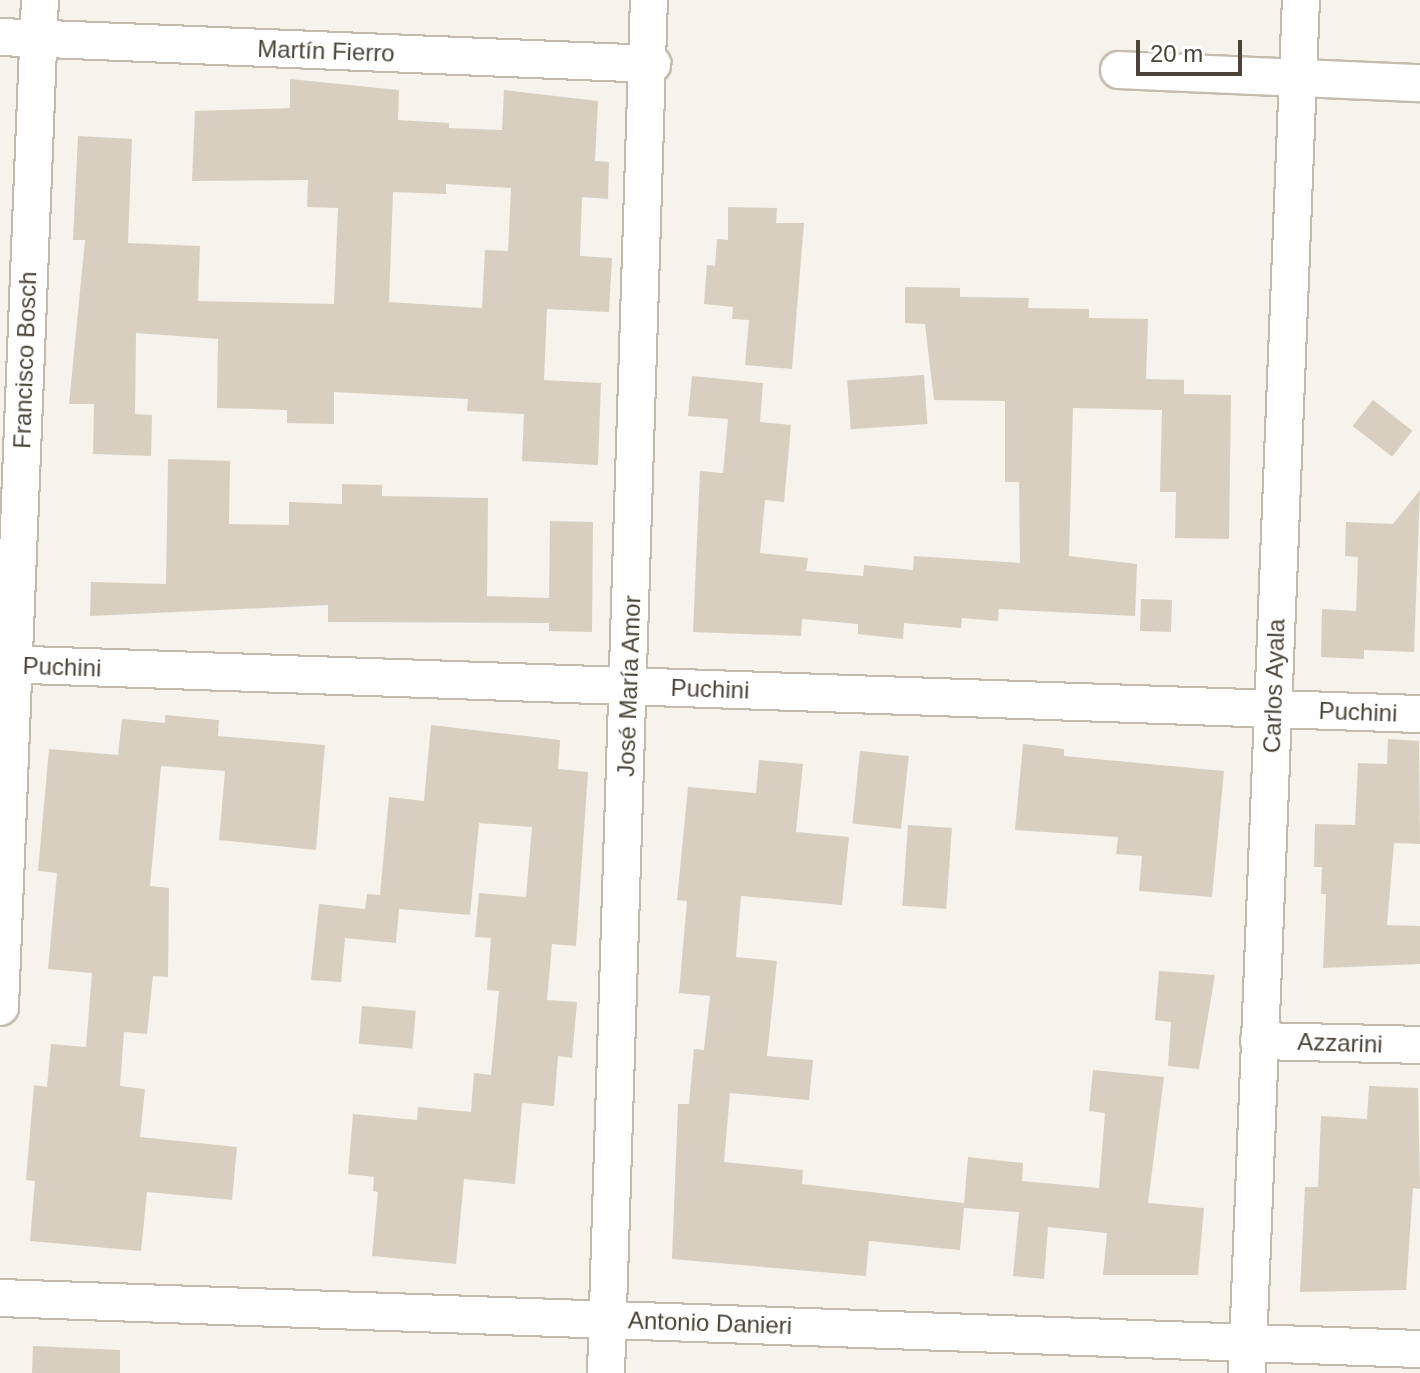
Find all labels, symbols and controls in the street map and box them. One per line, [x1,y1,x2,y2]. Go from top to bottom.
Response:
scale bar [1140,24,1246,74]
street label: Martín Fierro [257,34,395,68]
text: 20 m [1150,40,1203,67]
street label: Francisco Bosch [8,271,42,449]
street label: José María Amor [611,594,647,778]
street label: Carlos Ayala [1257,618,1291,754]
street label: Puchini [22,651,102,683]
street label: Puchini [670,673,750,705]
street label: Puchini [1318,696,1398,728]
street label: Azzarini [1297,1027,1383,1059]
street label: Antonio Danieri [627,1306,793,1340]

